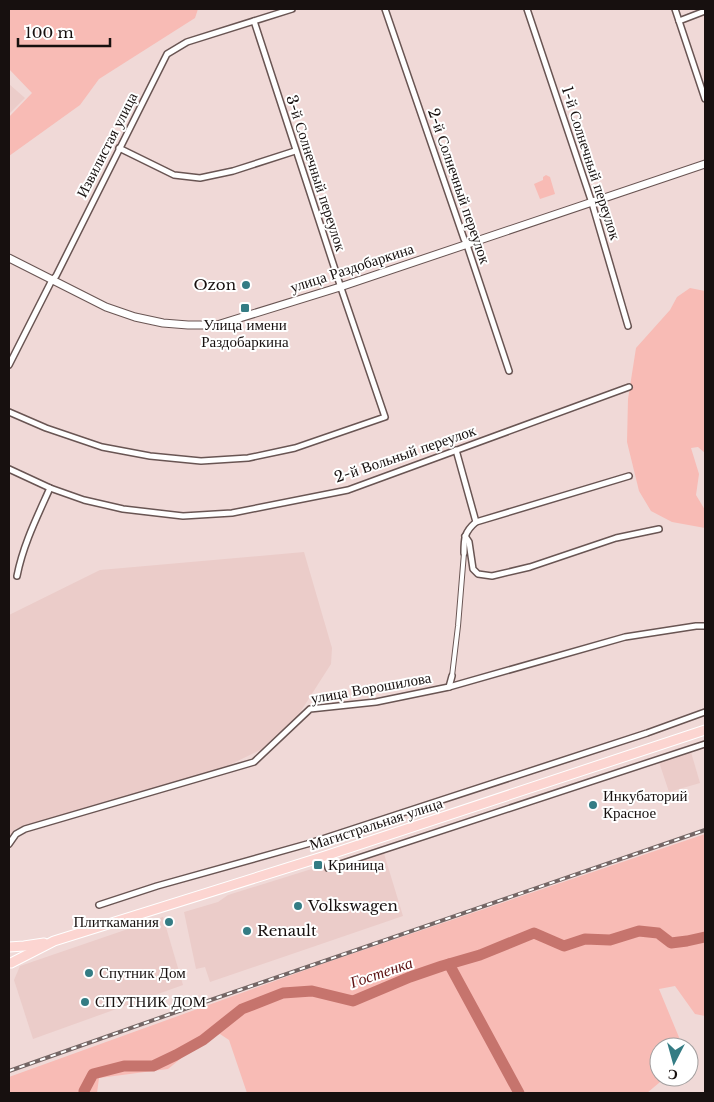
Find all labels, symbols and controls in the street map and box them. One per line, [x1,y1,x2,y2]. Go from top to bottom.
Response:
scale bar [18,15,110,47]
text: 100 m [25,23,74,42]
street label: 1-й Солнечный переулок [558,84,626,243]
street label: Извилистая улица [72,89,141,201]
street label: 3-й Солнечный переулок [282,92,351,254]
street label: 2-й Солнечный переулок [424,106,495,267]
street label: улица Раздобаркина [288,238,416,296]
place label: Ozon [193,275,236,294]
marker: Ozon [240,279,252,291]
marker: Улица имени Раздобаркина [239,302,251,314]
place label: Улица имени Раздобаркина [201,315,289,351]
street label: 2-й Вольный переулок [332,420,479,487]
street label: улица Ворошилова [309,668,433,707]
place label: Инкубаторий Красное [603,786,688,822]
street label: Магистральная улица [307,793,445,854]
marker: Инкубаторий Красное [587,799,599,811]
place label: Криница [328,855,385,874]
marker: Криница [312,859,324,871]
place label: Volkswagen [307,896,398,915]
marker: Volkswagen [292,900,304,912]
place label: Плиткамания [73,912,159,931]
marker: Плиткамания [163,916,175,928]
place label: Renault [257,921,317,940]
marker: Renault [241,925,253,937]
water label: Гостенка [346,952,415,992]
place label: Спутник Дом [99,963,186,982]
marker: Спутник Дом [83,967,95,979]
place label: СПУТНИК ДОМ [95,992,206,1011]
marker: СПУТНИК ДОМ [79,996,91,1008]
north arrow [649,1037,699,1087]
text: С [667,1065,679,1084]

